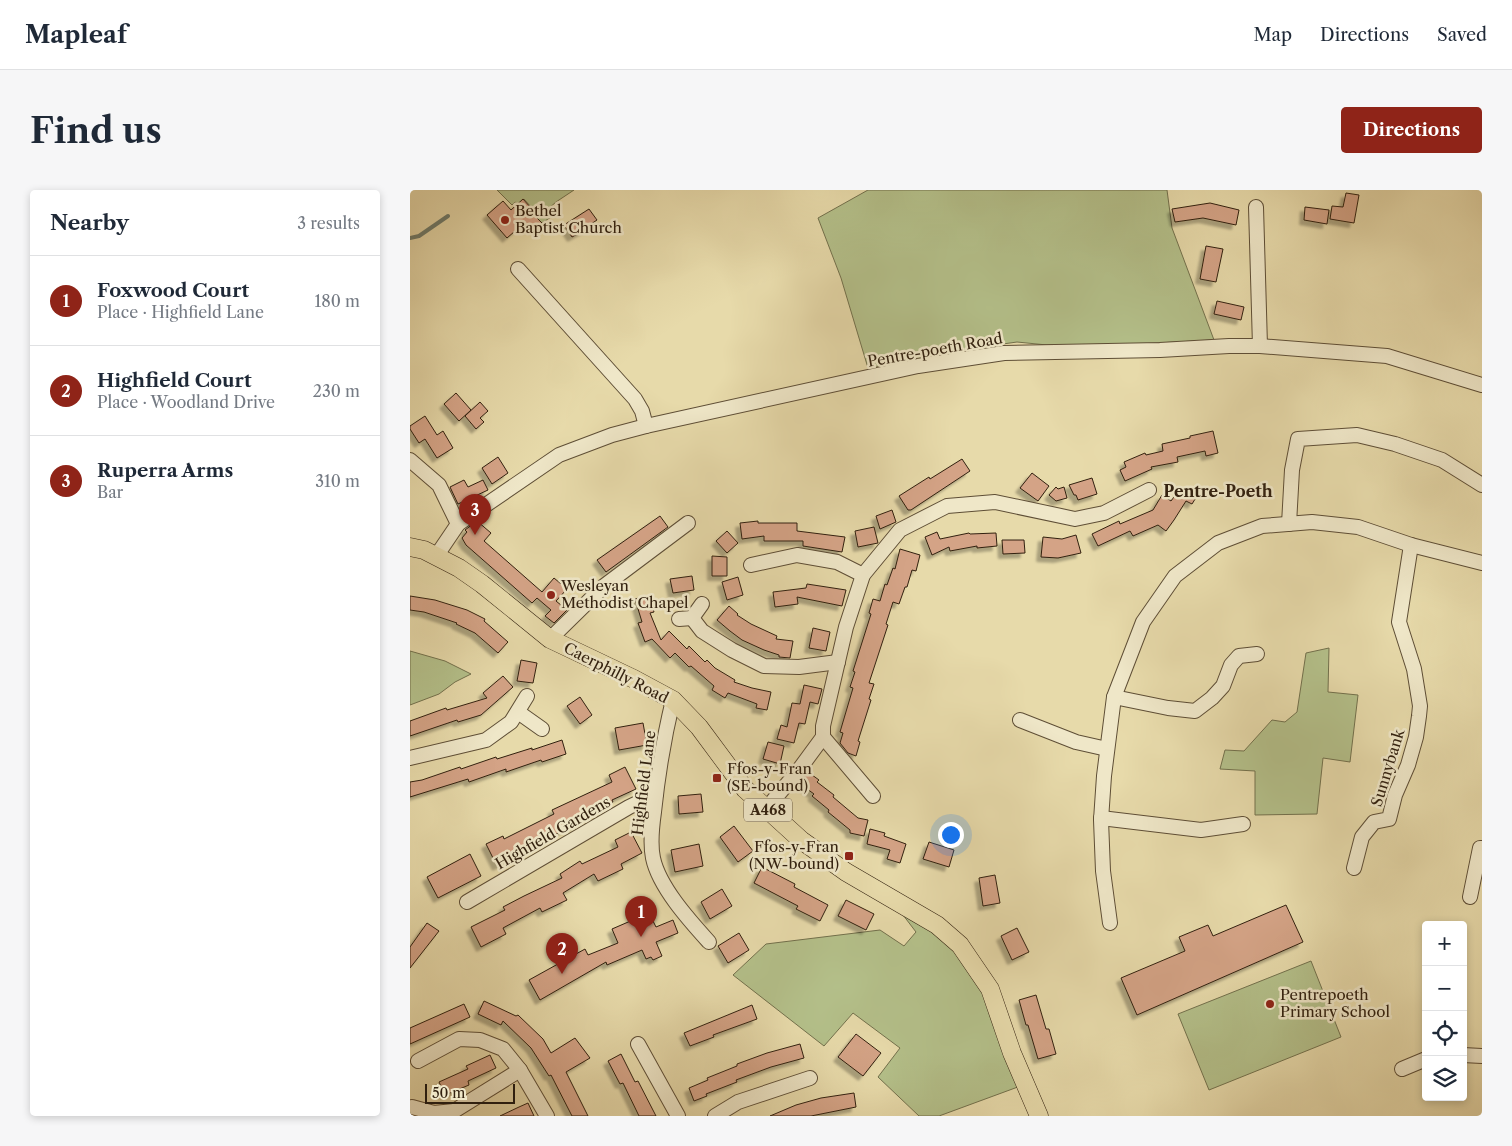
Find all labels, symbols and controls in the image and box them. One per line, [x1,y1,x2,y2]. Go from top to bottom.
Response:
text: Mapleaf [25,20,127,49]
text: Map [1253,24,1292,46]
text: Directions [1320,24,1409,46]
text: Saved [1437,24,1487,46]
button: Directions [1341,107,1482,153]
text: Find us [30,109,162,152]
place label: Bethel Baptist Church [515,201,622,237]
text: Nearby [50,210,129,235]
text: 3 results [297,213,360,233]
marker: Bethel Baptist Church [499,214,511,226]
text: Foxwood Court [97,279,249,302]
text: 1 [62,291,70,311]
text: 180 m [314,291,360,311]
text: Place · Highfield Lane [97,302,264,322]
street label: Pentre-poeth Road [866,328,1004,371]
text: Highfield Court [97,369,252,392]
text: 2 [61,381,71,401]
text: 230 m [313,381,360,401]
text: Place · Woodland Drive [97,392,275,412]
text: Ruperra Arms [97,459,233,482]
text: 3 [61,471,71,491]
text: 310 m [315,471,360,491]
district label: Pentre-Poeth [1163,481,1273,501]
text: Bar [97,482,123,502]
pin: 3 [459,494,491,535]
place label: Wesleyan Methodist Chapel [560,576,689,612]
marker: Wesleyan Methodist Chapel [545,589,557,601]
street label: Caerphilly Road [561,638,672,707]
street label: Sunnybank [1367,726,1409,809]
street label: Highfield Lane [628,729,659,837]
place label: Ffos-y-Fran (SE-bound) [727,759,813,795]
marker: Ffos-y-Fran (SE-bound) [711,772,723,784]
street label: Highfield Gardens [492,792,614,873]
road number: A468 [744,798,792,822]
your location [938,822,964,848]
place label: Ffos-y-Fran (NW-bound) [749,837,840,873]
marker: Ffos-y-Fran (NW-bound) [843,850,855,862]
pin: 1 [625,896,657,937]
map controls [1422,921,1467,1101]
button: + [1422,921,1467,966]
pin: 2 [546,933,578,974]
button: − [1422,966,1467,1011]
place label: Pentrepoeth Primary School [1280,985,1391,1021]
marker: Pentrepoeth Primary School [1264,998,1276,1010]
button: locate [1422,1011,1467,1056]
button: layers [1422,1056,1467,1101]
scale bar [425,1081,515,1104]
text: 50 m [432,1084,465,1102]

